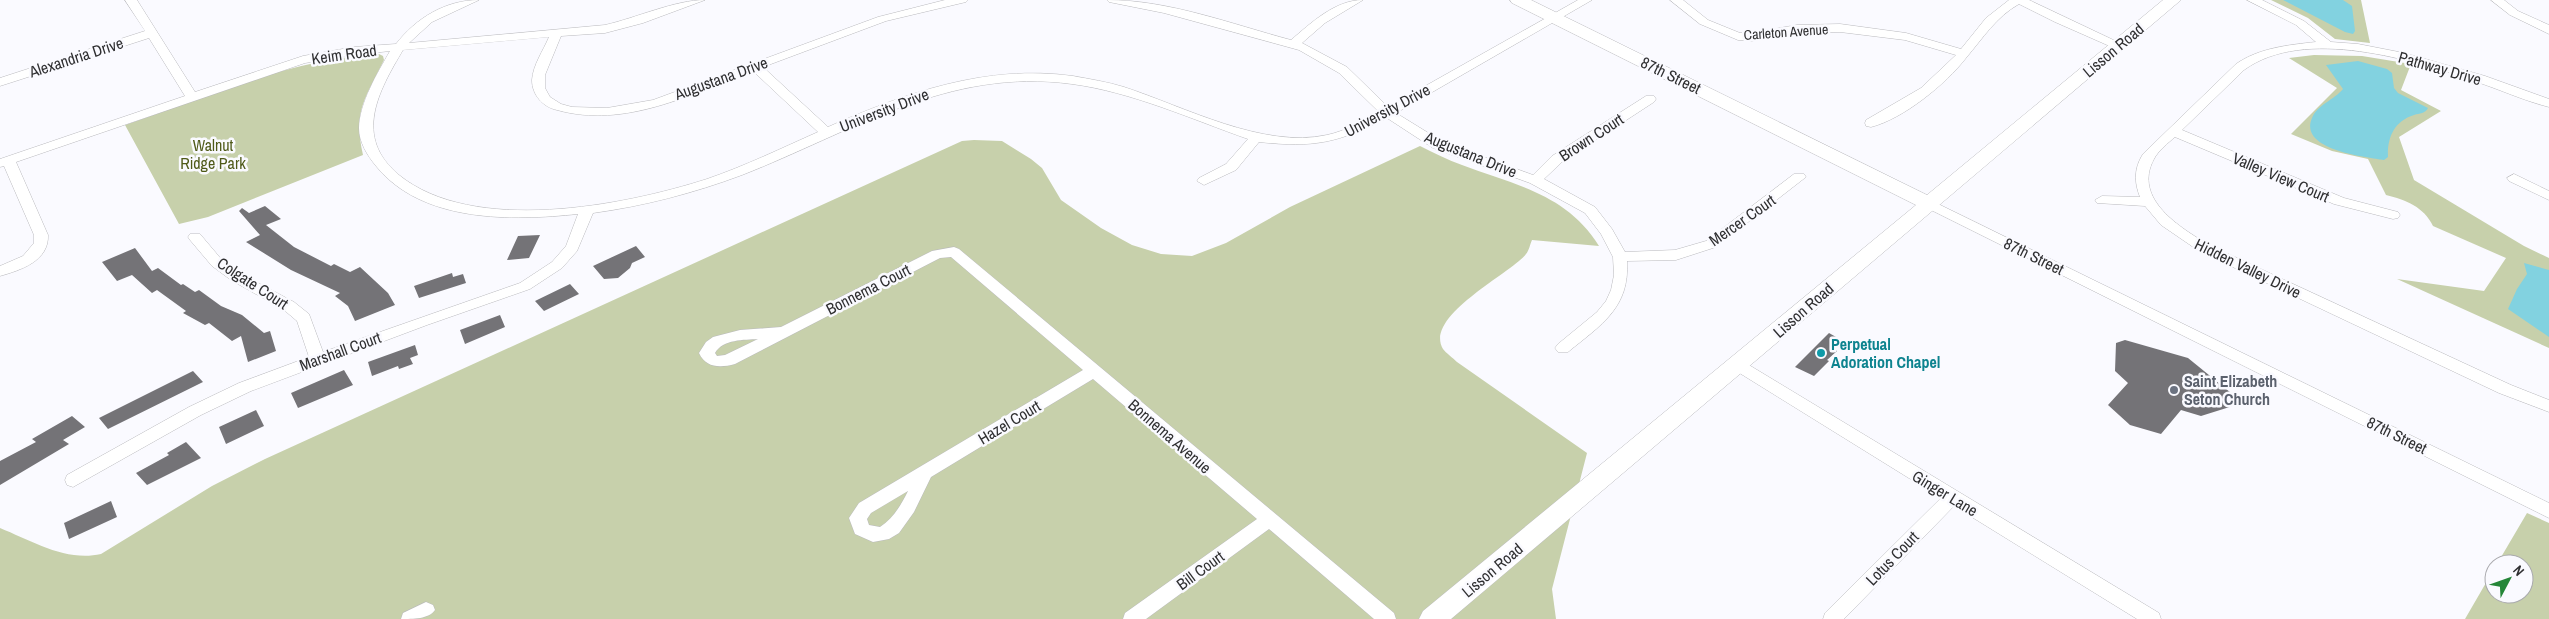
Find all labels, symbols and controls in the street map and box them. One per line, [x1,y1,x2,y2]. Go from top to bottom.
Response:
street label: Lisson Road [2078,18,2148,82]
street label: Carleton Avenue [1743,20,1829,44]
street label: Alexandria Drive [25,31,126,83]
street label: Keim Road [310,39,378,69]
street label: Pathway Drive [2396,46,2484,90]
street label: Augustana Drive [670,51,771,105]
street label: 87th Street [1637,51,1705,99]
street label: University Drive [1340,78,1434,142]
street label: University Drive [836,83,932,137]
street label: Brown Court [1554,108,1628,166]
street label: Augustana Drive [1421,125,1520,183]
park label: Walnut Ridge Park [180,134,246,174]
street label: Valley View Court [2229,147,2333,207]
street label: Mercer Court [1704,189,1780,251]
street label: 87th Street [2000,232,2068,280]
street label: Hidden Valley Drive [2191,233,2305,303]
street label: Colgate Court [213,252,293,314]
street label: Bonnema Court [822,258,914,320]
street label: Lisson Road [1768,278,1838,342]
street label: Marshall Court [296,326,384,376]
place label: Perpetual Adoration Chapel [1831,333,1940,373]
marker: Perpetual Adoration Chapel [1815,347,1827,359]
place label: Saint Elizabeth Seton Church [2184,370,2277,410]
marker: Saint Elizabeth Seton Church [2168,384,2180,396]
street label: Bonnema Avenue [1124,394,1216,478]
street label: Hazel Court [974,395,1045,449]
street label: 87th Street [2363,411,2431,459]
street label: Ginger Lane [1908,465,1982,521]
street label: Lotus Court [1861,526,1924,590]
street label: Lisson Road [1457,538,1527,602]
street label: Bill Court [1172,545,1229,595]
north arrow [2484,554,2534,604]
text: N [2509,561,2528,580]

